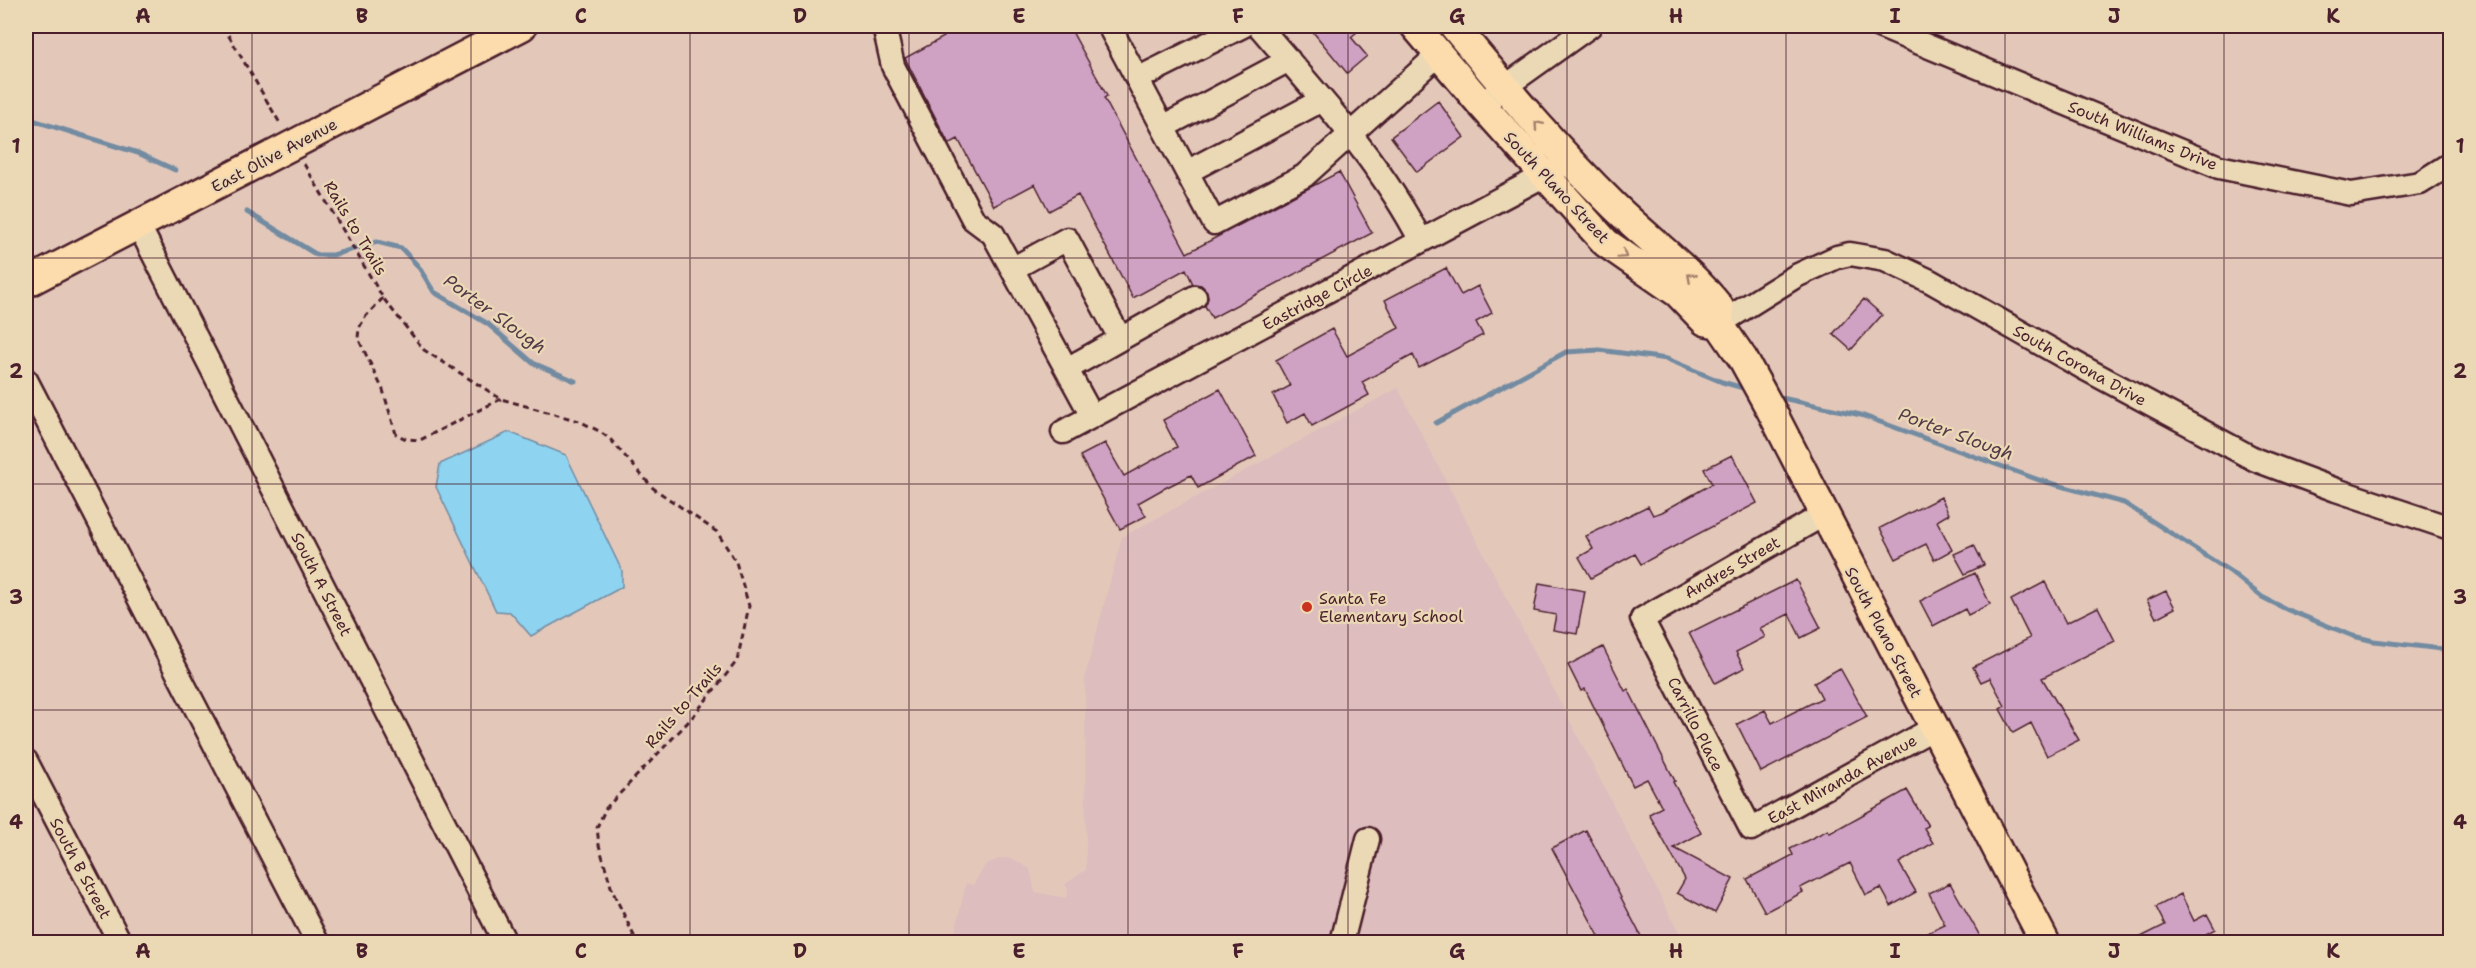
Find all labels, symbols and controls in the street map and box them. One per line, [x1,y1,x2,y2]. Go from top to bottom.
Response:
text: A [135,3,151,29]
text: B [356,3,368,29]
text: C [575,3,587,29]
text: D [793,3,807,29]
text: E [1012,3,1026,29]
text: F [1232,3,1244,29]
text: G [1449,3,1465,29]
text: H [1669,3,1683,29]
text: I [1889,3,1901,29]
text: J [2108,3,2121,29]
text: K [2326,3,2340,29]
street label: South Williams Drive [2065,96,2221,175]
street label: East Olive Avenue [208,113,341,198]
one-way arrow [1534,121,1545,132]
street label: South Plano Street [1499,127,1614,248]
text: 1 [11,133,21,159]
text: 1 [2455,133,2465,159]
street label: Rails to Trails [319,177,392,280]
one-way arrow [1616,248,1627,259]
street label: Eastridge Circle [1259,260,1376,335]
water label: Porter Slough [439,269,551,359]
one-way arrow [1687,273,1698,284]
street label: South Corona Drive [2009,320,2150,411]
text: 2 [9,358,23,384]
text: 2 [2453,358,2467,384]
water label: Porter Slough [1895,402,2017,466]
street label: South A Street [286,529,357,640]
street label: Andres Street [1681,532,1784,603]
street label: South Plano Street [1840,563,1927,701]
text: 3 [9,584,23,610]
text: 3 [2453,584,2467,610]
place label: Santa Fe Elementary School [1319,588,1463,627]
marker: Santa Fe Elementary School [1300,600,1314,614]
street label: Rails to Trails [640,658,726,753]
street label: Carrillo Place [1663,674,1728,775]
street label: East Miranda Avenue [1764,730,1921,829]
text: 4 [9,809,23,835]
text: 4 [2453,809,2467,835]
street label: South B Street [45,814,116,922]
text: A [135,938,151,964]
text: B [356,938,368,964]
text: C [575,938,587,964]
text: D [793,938,807,964]
text: E [1012,938,1026,964]
text: F [1232,938,1244,964]
text: G [1449,938,1465,964]
text: H [1669,938,1683,964]
text: I [1889,938,1901,964]
text: J [2108,938,2121,964]
text: K [2326,938,2340,964]

